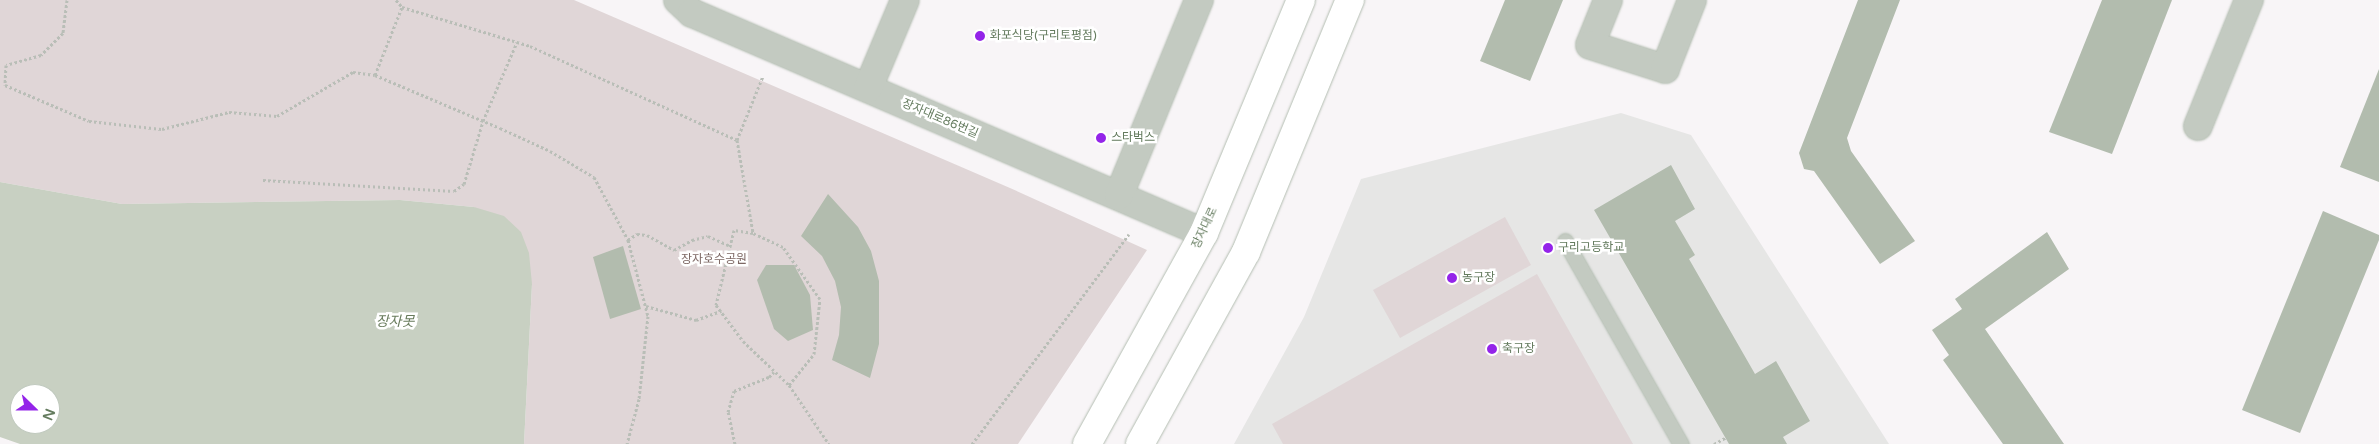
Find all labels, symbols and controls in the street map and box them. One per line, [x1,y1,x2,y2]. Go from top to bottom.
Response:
place label: 화포식당(구리토평점) [990,29,1097,43]
marker: 화포식당(구리토평점) [974,30,986,42]
street label: 장자대로86번길 [900,96,980,142]
place label: 스타벅스 [1111,131,1155,145]
marker: 스타벅스 [1095,132,1107,144]
street label: 장자대로 [1189,205,1221,251]
place label: 구리고등학교 [1558,241,1624,255]
marker: 구리고등학교 [1542,242,1554,254]
park label: 장자호수공원 [681,253,747,267]
place label: 농구장 [1462,271,1495,285]
marker: 농구장 [1446,272,1458,284]
water label: 장자못 [376,314,414,330]
place label: 축구장 [1502,342,1535,356]
marker: 축구장 [1486,343,1498,355]
north arrow [10,384,60,434]
text: N [38,406,58,423]

